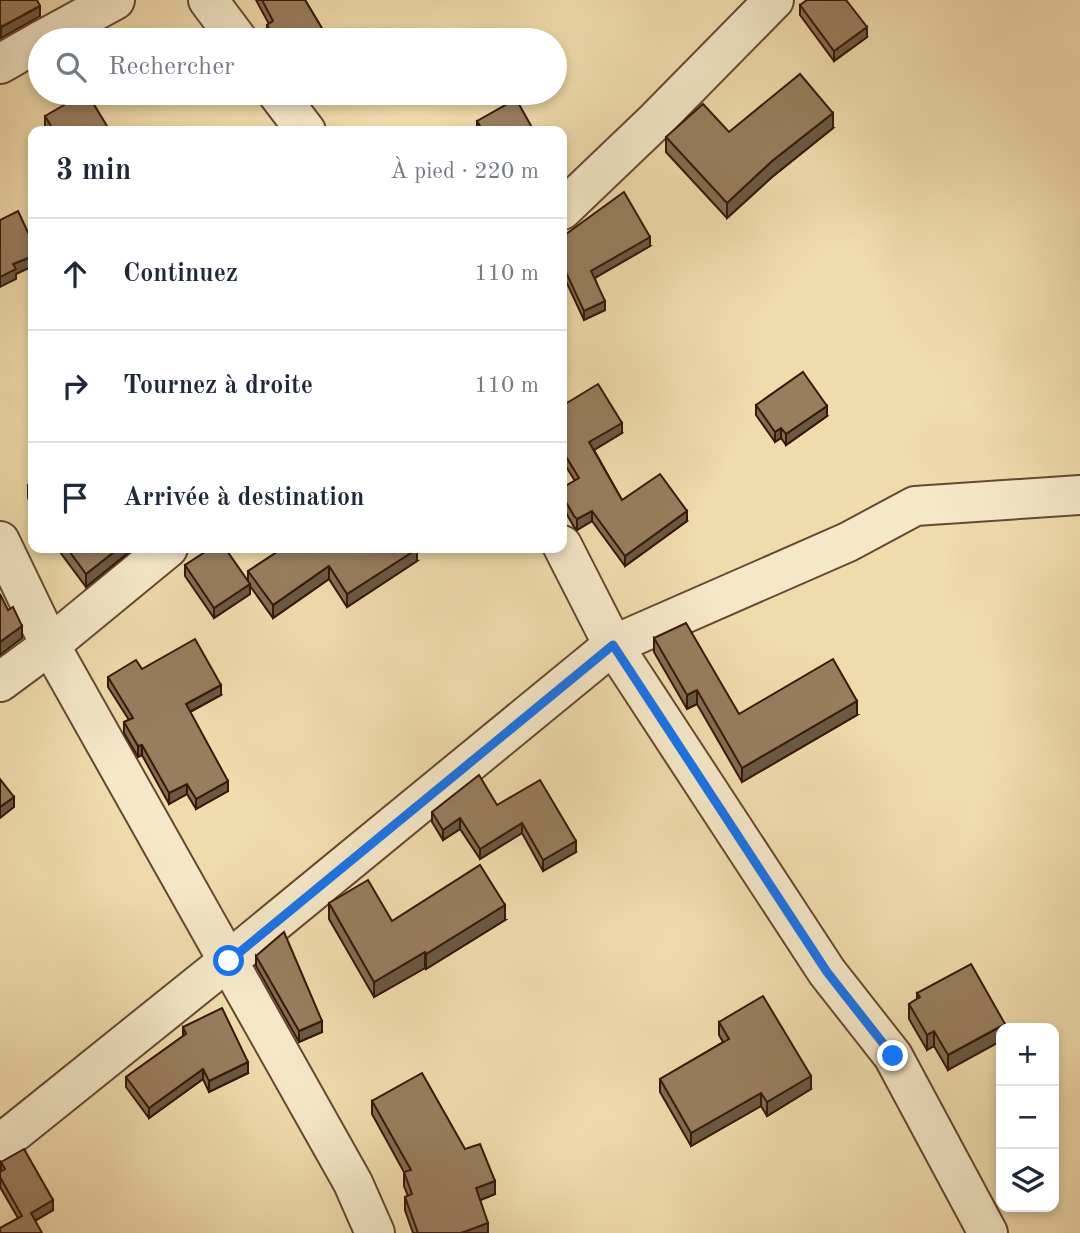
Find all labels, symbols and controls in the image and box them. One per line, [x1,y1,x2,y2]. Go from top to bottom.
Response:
search box [28,28,567,105]
icon: search [52,48,90,86]
text: Rechercher [108,54,235,80]
text: 3 min [56,156,131,186]
text: À pied · 220 m [390,160,539,183]
icon: ahead [56,255,94,293]
text: Continuez [123,261,238,287]
text: 110 m [474,262,539,285]
icon: right [56,367,94,405]
text: Tournez à droite [123,373,313,399]
text: 110 m [474,374,539,397]
icon: arrive [56,479,94,517]
text: Arrivée à destination [123,485,365,511]
route start [213,945,244,976]
map controls [996,1023,1059,1212]
button: + [996,1023,1059,1086]
route end [877,1040,908,1071]
button: − [996,1086,1059,1149]
button: layers [996,1149,1059,1212]

